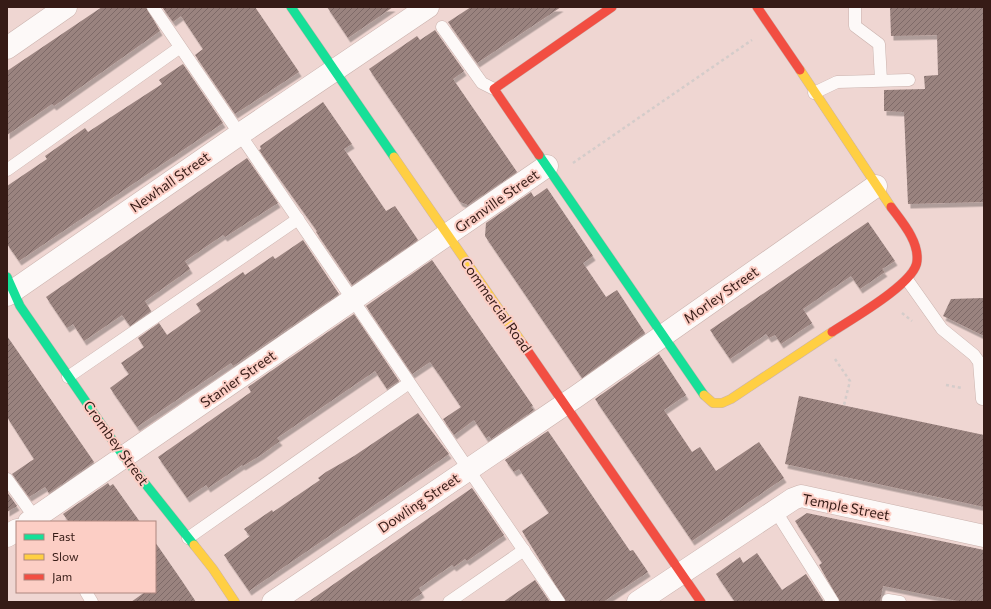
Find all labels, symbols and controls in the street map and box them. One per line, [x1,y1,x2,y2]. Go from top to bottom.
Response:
street label: Newhall Street [126,148,213,215]
street label: Granville Street [452,165,542,236]
street label: Commercial Road [457,254,535,355]
street label: Morley Street [680,262,762,327]
street label: Stanier Street [197,346,279,411]
street label: Crombey Street [80,397,153,489]
street label: Dowling Street [375,469,463,536]
street label: Temple Street [801,490,892,523]
legend [16,521,156,593]
text: Fast [52,529,75,543]
text: Slow [52,549,79,563]
text: Jam [52,569,72,584]

